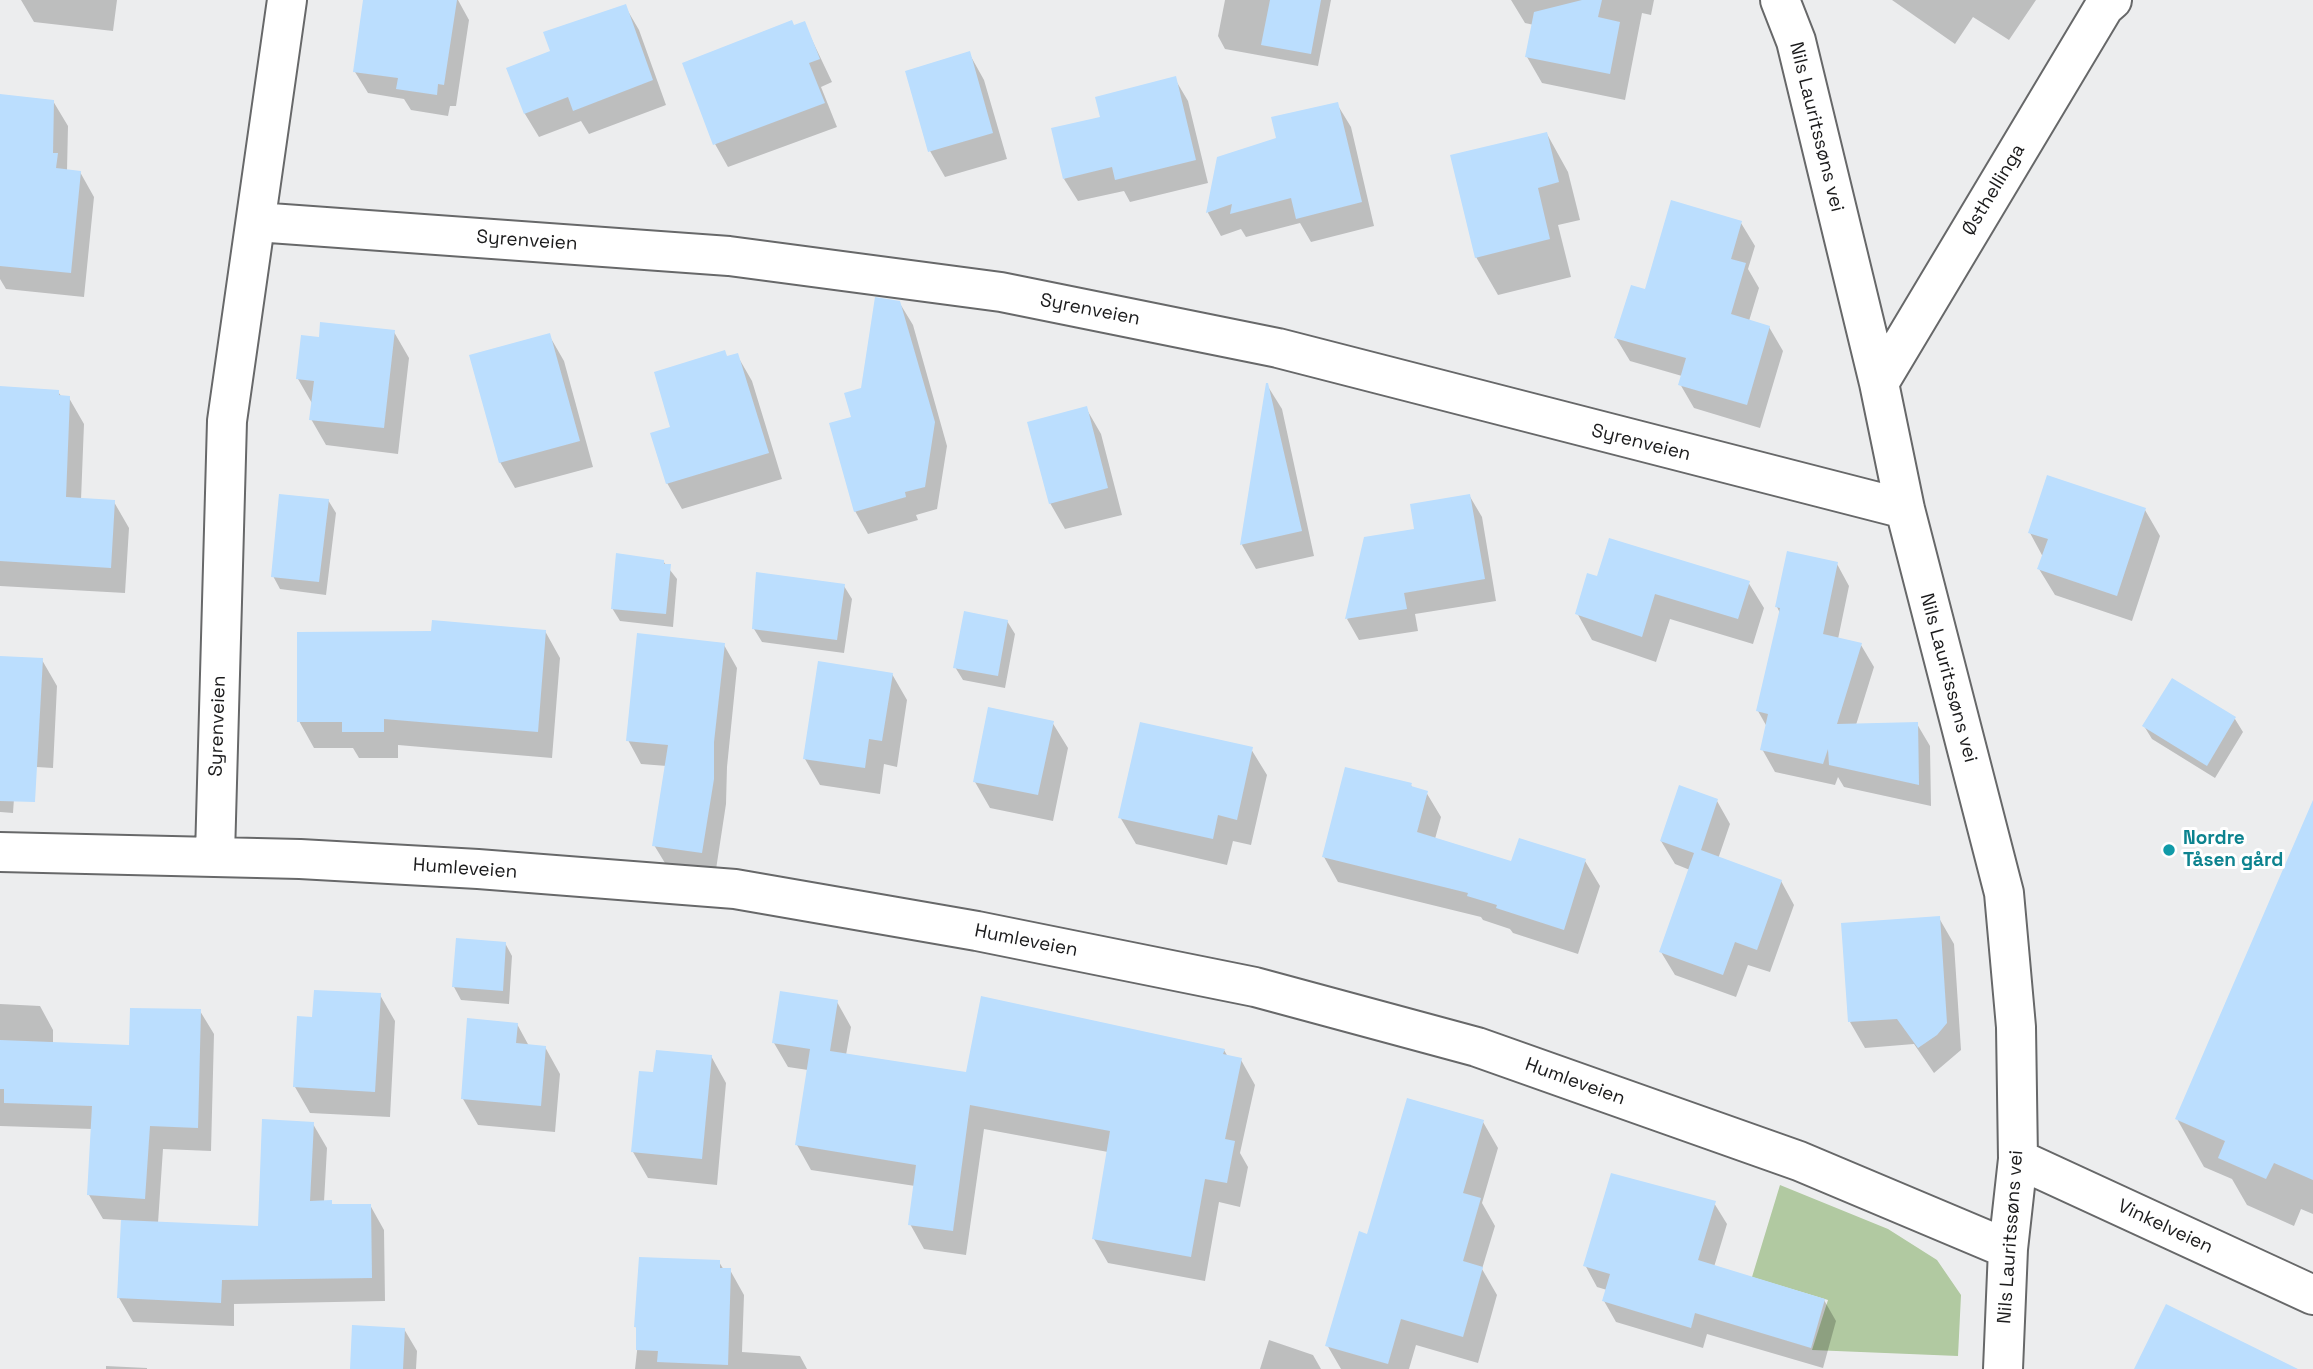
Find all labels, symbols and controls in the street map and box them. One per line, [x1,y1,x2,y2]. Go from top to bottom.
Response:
street label: Nils Lauritssøns vei [1784,40,1848,214]
street label: Østhellinga [1958,140,2030,240]
street label: Syrenveien [476,226,578,256]
street label: Syrenveien [1038,289,1142,331]
street label: Syrenveien [1589,420,1693,466]
street label: Nils Lauritssøns vei [1914,591,1982,765]
street label: Syrenveien [205,675,231,777]
place label: Nordre Tåsen gård [2183,828,2283,872]
marker: Nordre Tåsen gård [2161,842,2177,858]
street label: Humleveien [412,854,518,884]
street label: Humleveien [972,920,1080,962]
street label: Humleveien [1522,1053,1628,1111]
street label: Nils Lauritssøns vei [1994,1149,2028,1325]
street label: Vinkelveien [2114,1195,2216,1259]

